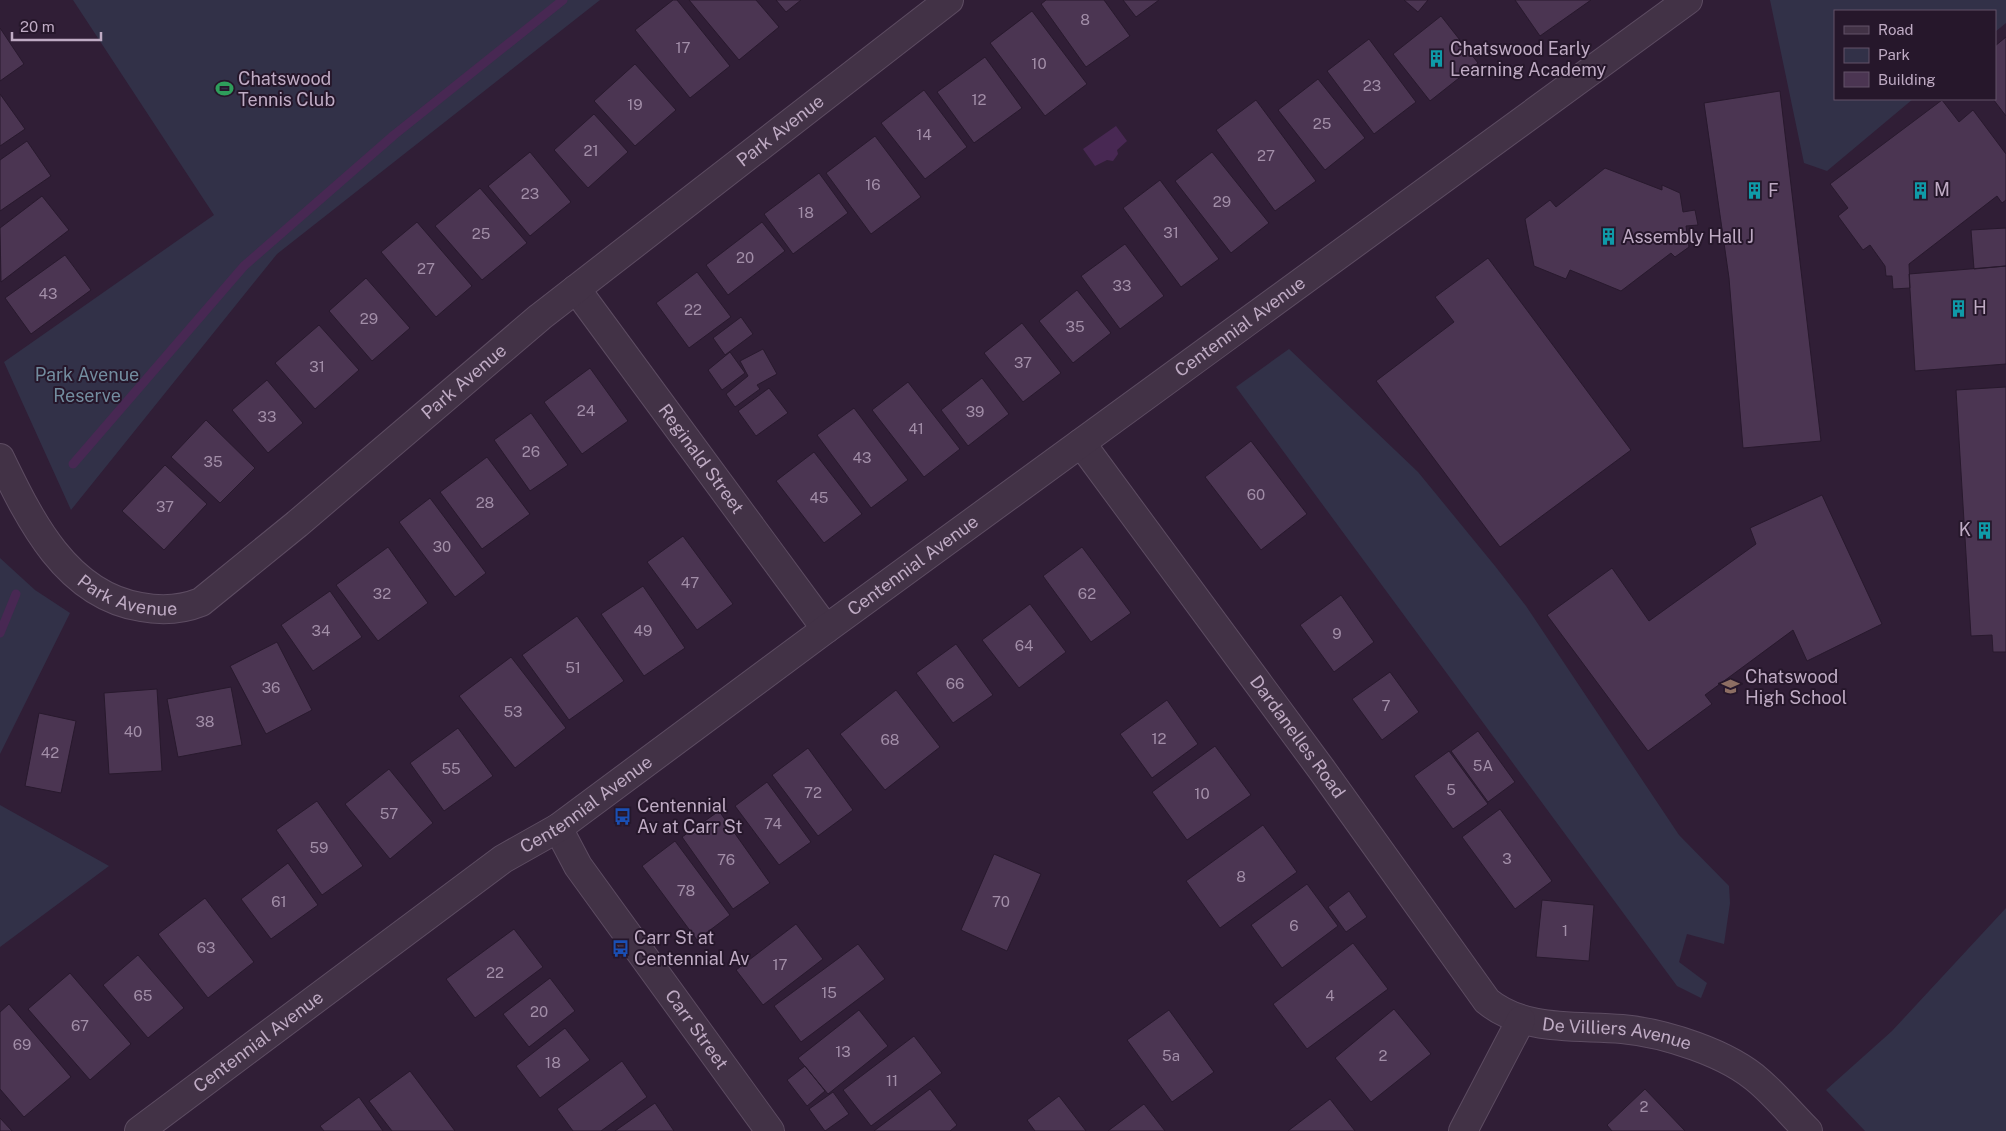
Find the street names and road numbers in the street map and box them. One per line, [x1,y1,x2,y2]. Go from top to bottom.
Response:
street label: Park Avenue [732,90,828,171]
street label: Centennial Avenue [1170,272,1309,381]
street label: Park Avenue [417,339,510,423]
street label: Reginald Street [654,400,749,518]
street label: Centennial Avenue [843,511,982,620]
street label: Park Avenue [74,570,178,619]
street label: Dardanelles Road [1246,671,1350,802]
street label: Centennial Avenue [516,751,656,857]
street label: Carr Street [661,985,733,1073]
street label: Centennial Avenue [189,986,327,1097]
street label: De Villiers Avenue [1541,1013,1694,1054]

